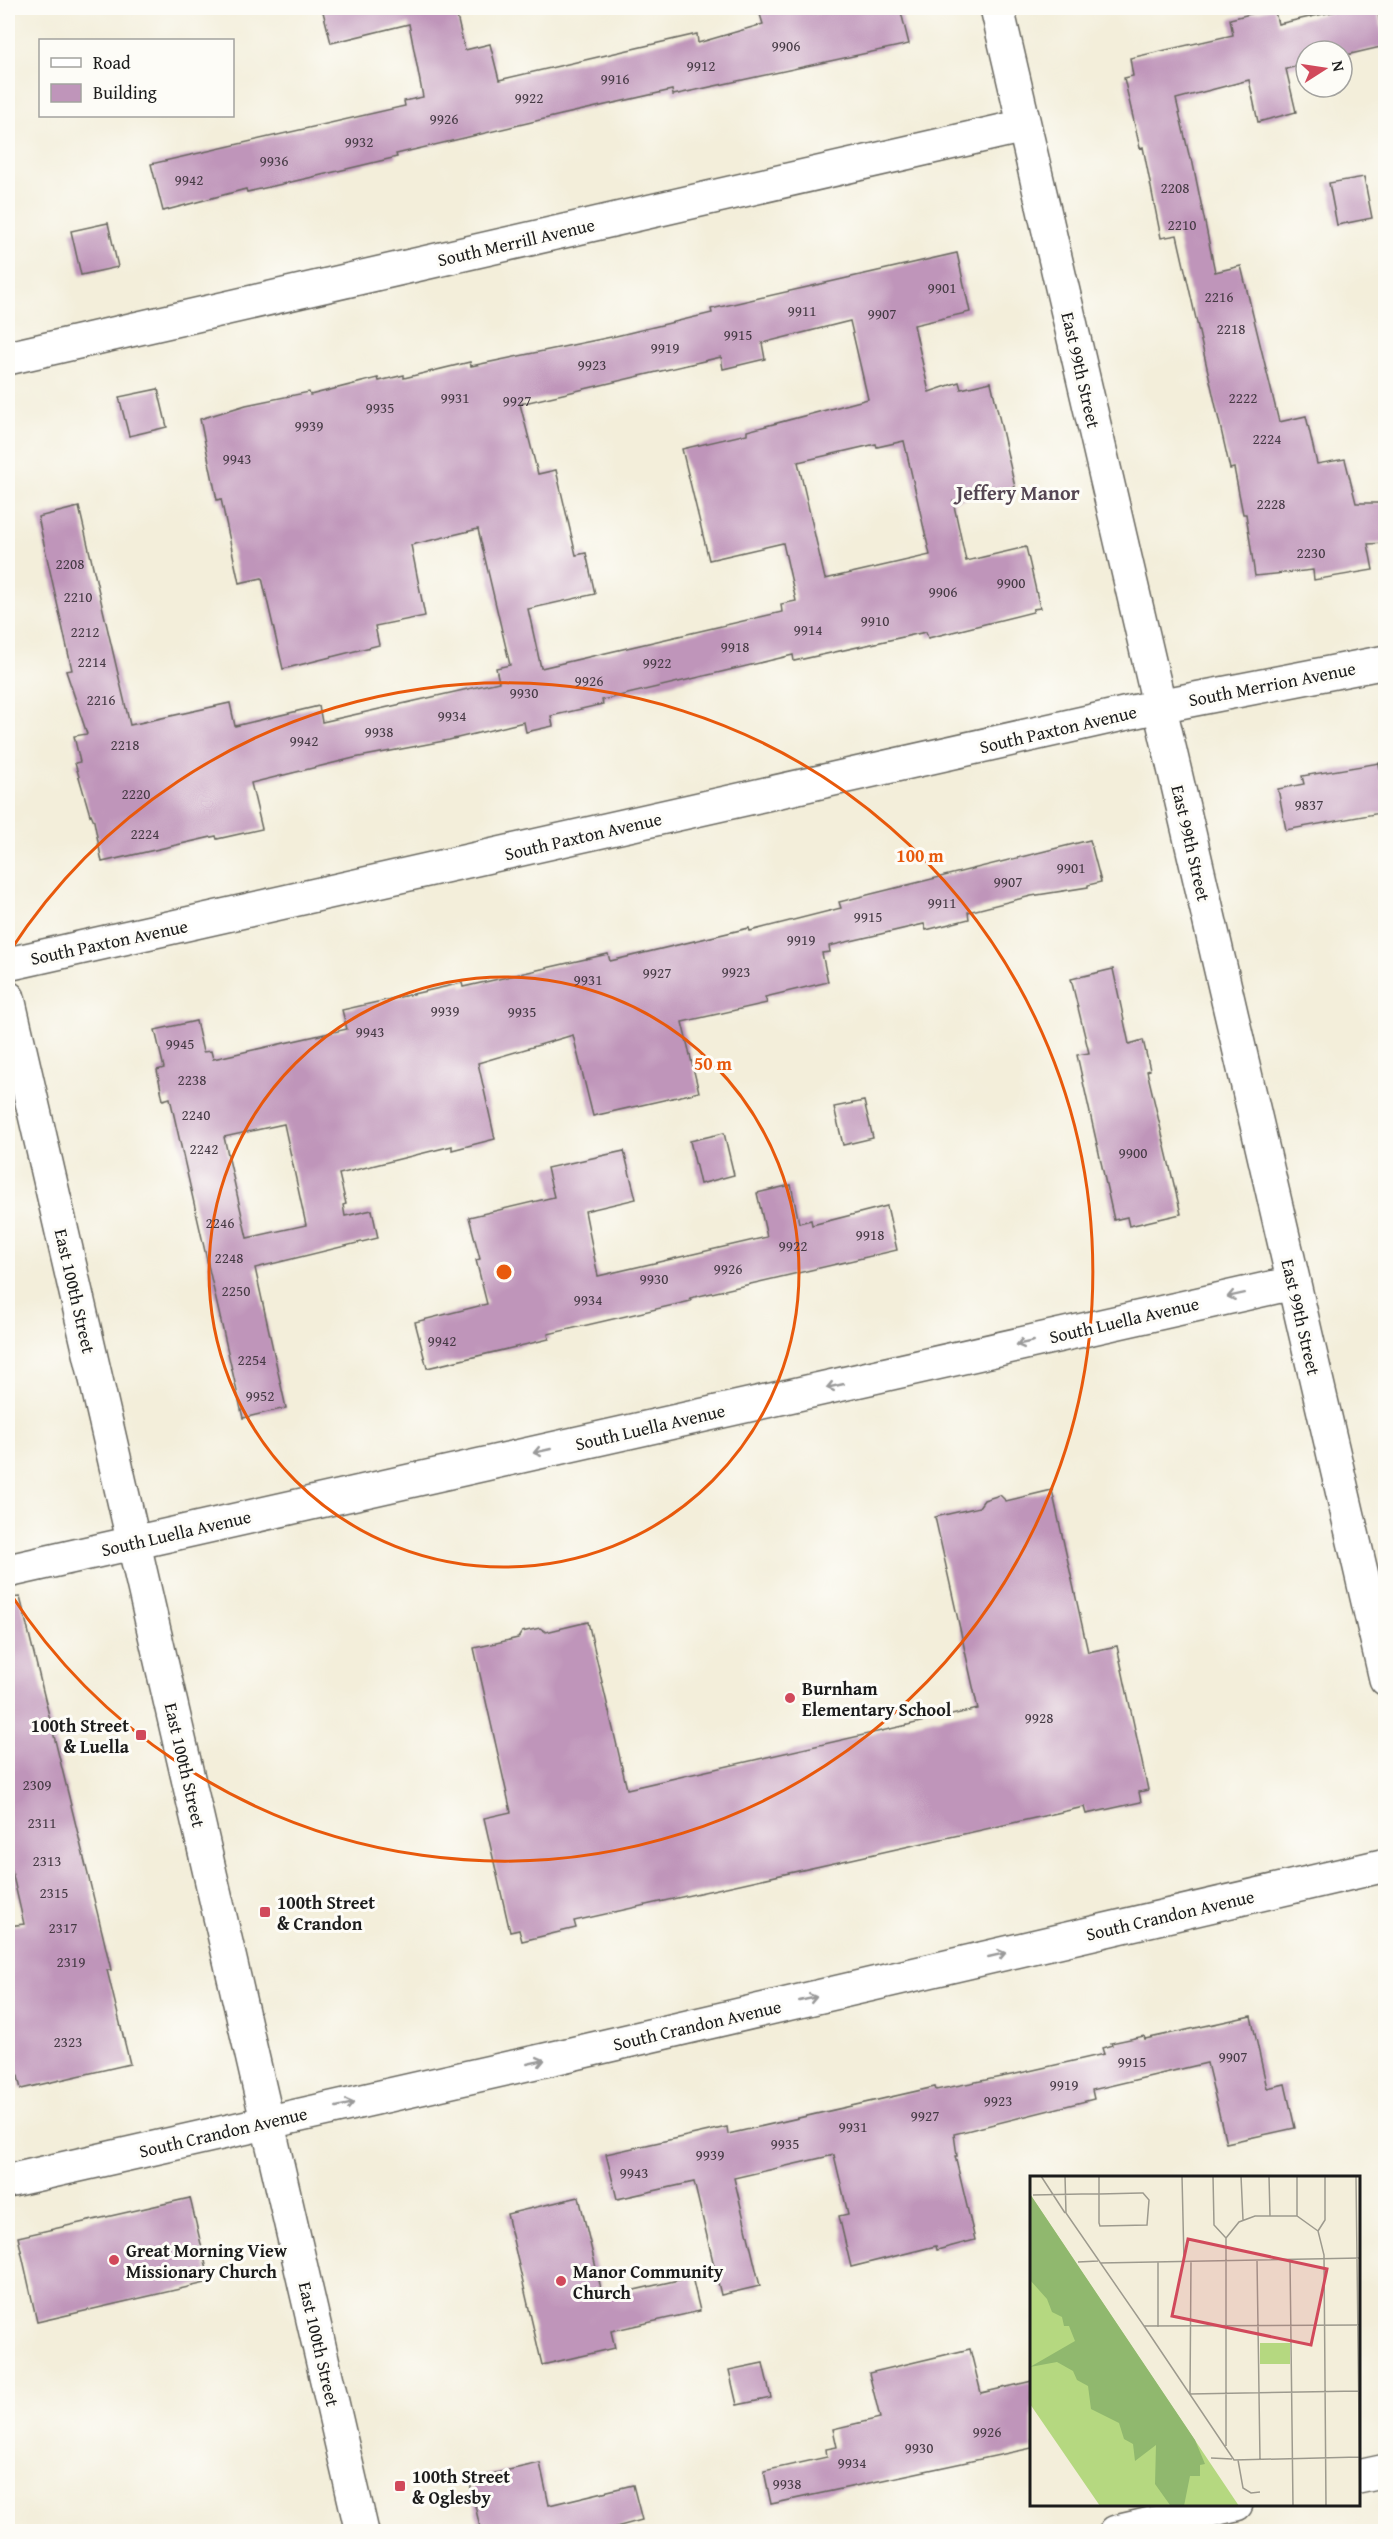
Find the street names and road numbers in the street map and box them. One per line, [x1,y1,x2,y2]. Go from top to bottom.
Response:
street label: South Merrill Avenue [435,211,597,273]
street label: East 99th Street [1055,309,1108,431]
street label: South Merrion Avenue [1186,655,1358,713]
street label: South Paxton Avenue [977,698,1139,760]
street label: East 99th Street [1165,782,1218,904]
street label: South Paxton Avenue [502,805,664,867]
street label: South Paxton Avenue [28,912,190,972]
street label: East 100th Street [48,1226,103,1357]
street label: East 99th Street [1275,1256,1328,1378]
street label: South Luella Avenue [1046,1290,1202,1350]
street label: South Luella Avenue [572,1397,728,1457]
street label: South Luella Avenue [98,1503,254,1563]
street label: East 100th Street [158,1700,213,1831]
street label: South Crandon Avenue [1083,1883,1257,1947]
street label: South Crandon Avenue [610,1993,784,2057]
street label: South Crandon Avenue [136,2100,310,2164]
street label: East 100th Street [292,2279,347,2410]

